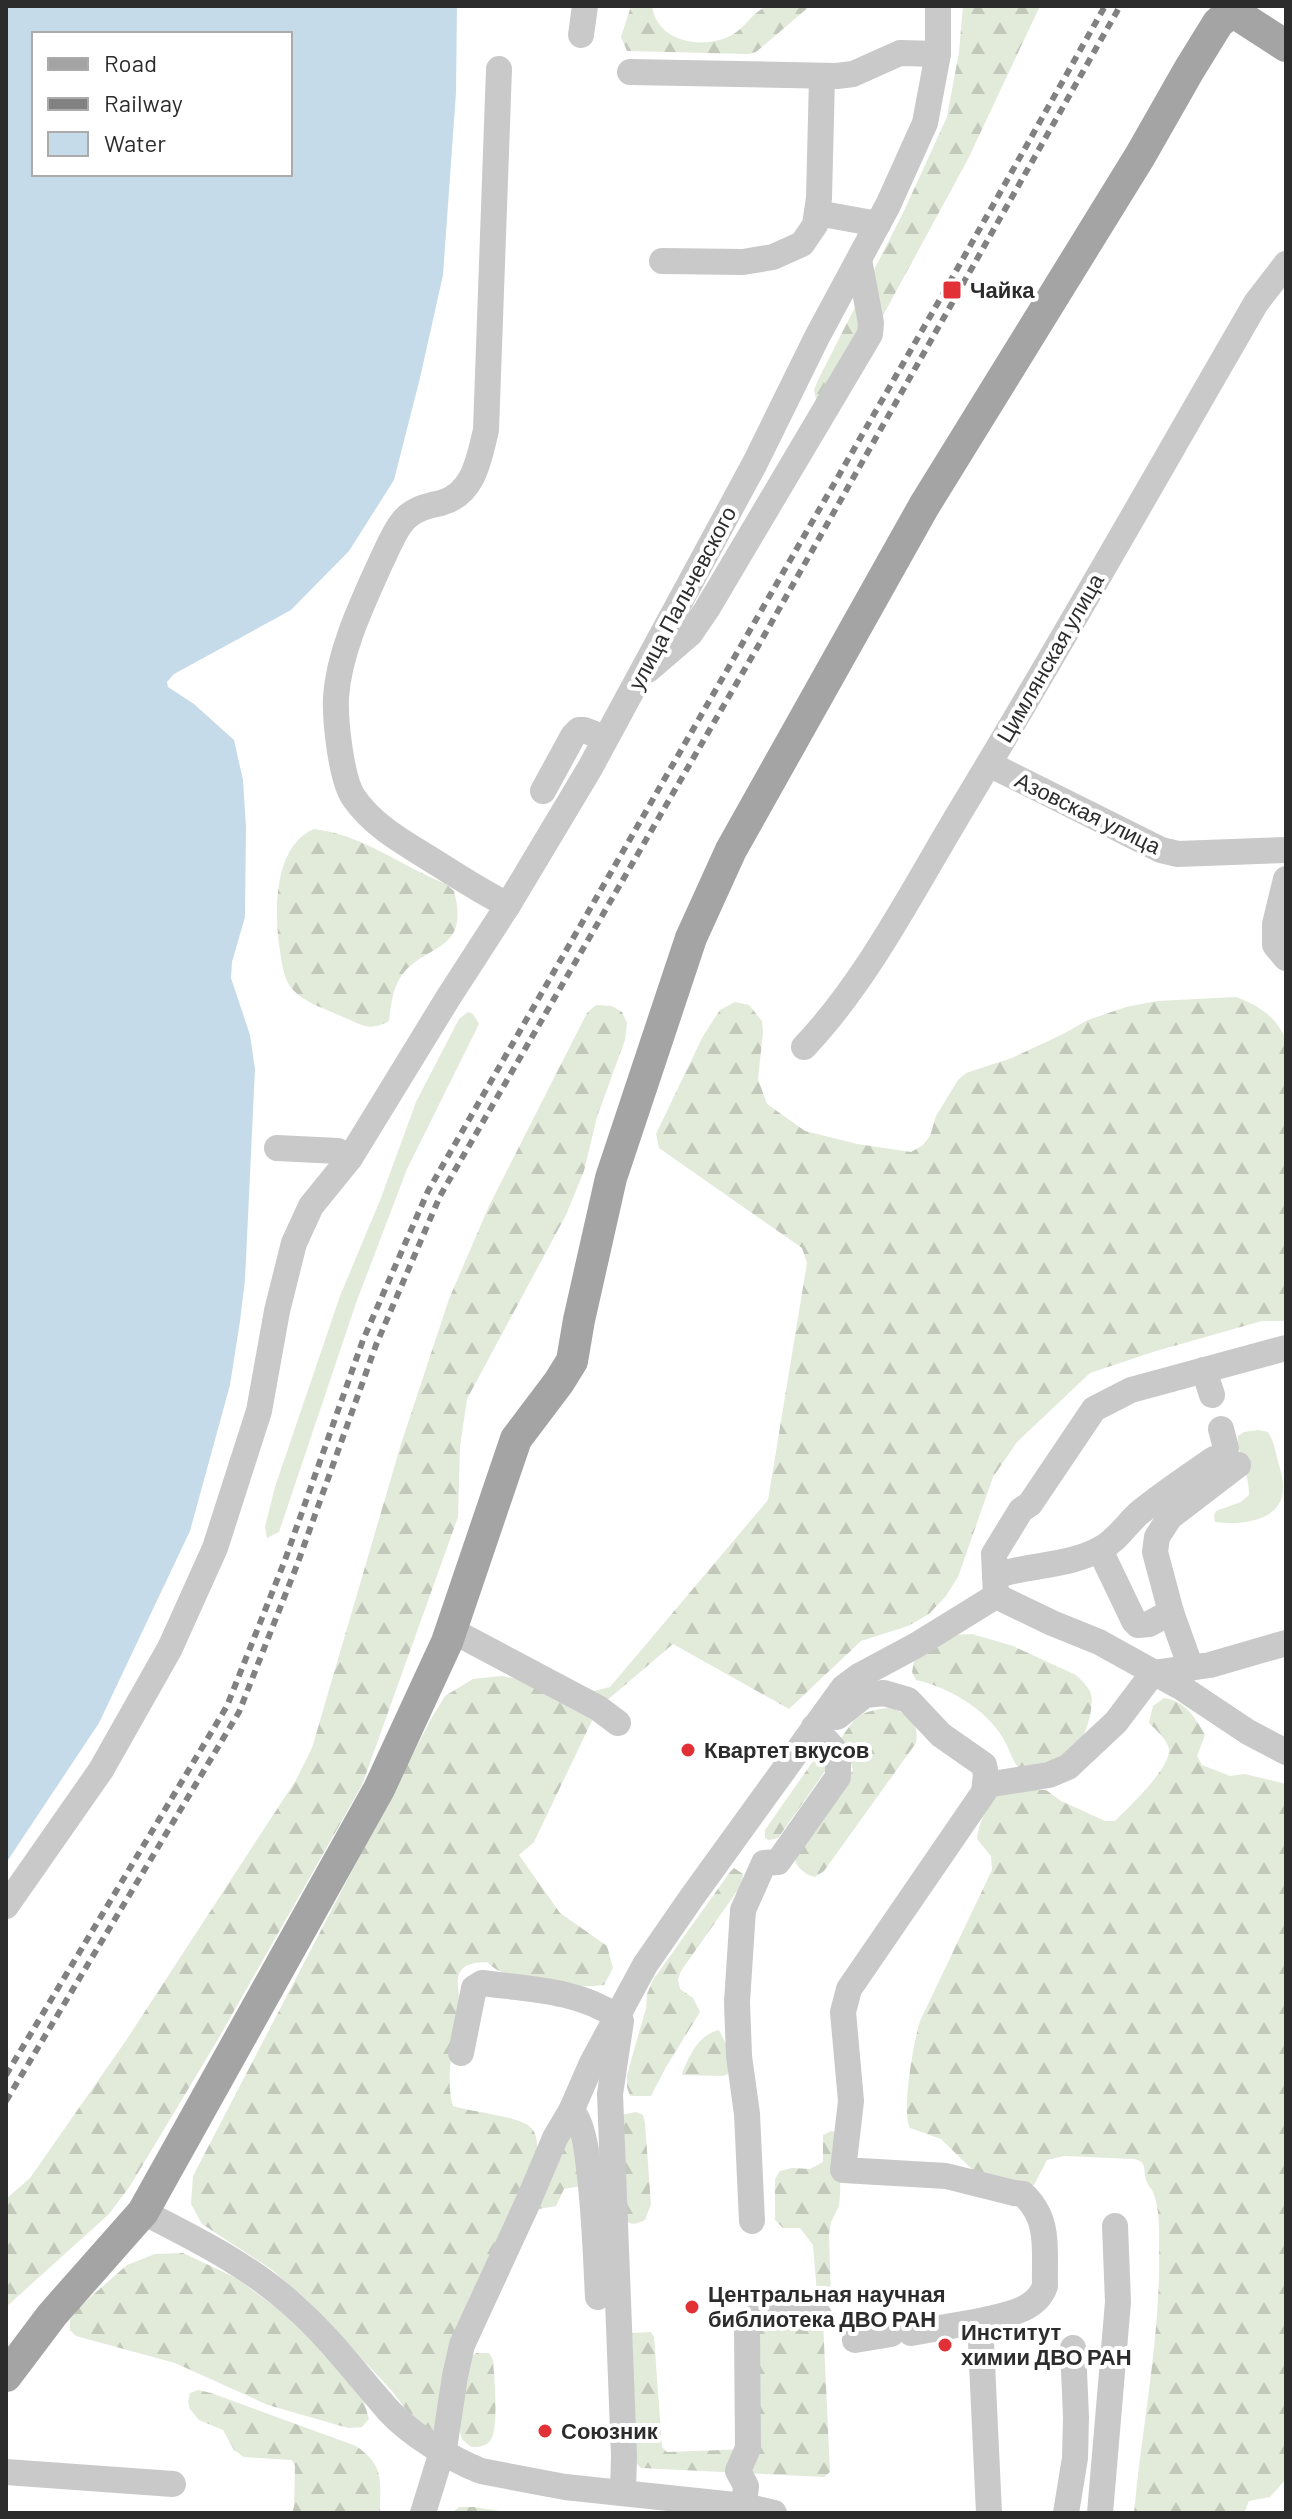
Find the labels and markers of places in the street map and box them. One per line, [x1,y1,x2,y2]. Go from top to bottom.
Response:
place label: Чайка [970,276,1035,302]
marker: Чайка [941,279,963,301]
place label: Квартет вкусов [704,1736,869,1763]
marker: Квартет вкусов [679,1741,697,1759]
place label: Центральная научная библиотека ДВО РАН [708,2280,945,2332]
marker: Центральная научная библиотека ДВО РАН [683,2298,701,2316]
place label: Институт химии ДВО РАН [961,2318,1132,2370]
marker: Институт химии ДВО РАН [936,2336,954,2354]
place label: Союзник [561,2417,659,2443]
marker: Союзник [536,2422,554,2440]

